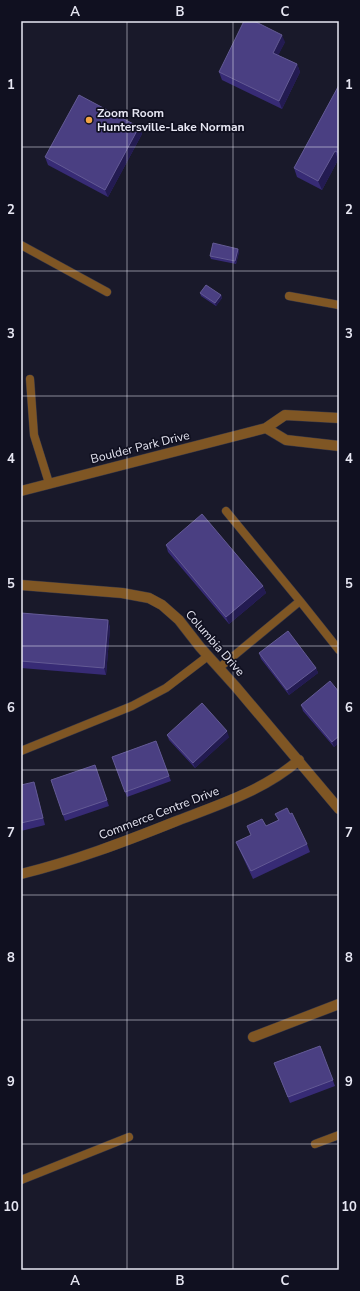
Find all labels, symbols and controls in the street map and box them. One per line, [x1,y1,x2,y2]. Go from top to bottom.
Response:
text: A [70,3,80,21]
text: B [176,3,185,21]
text: C [281,3,290,21]
text: 1 [7,76,15,94]
text: 1 [345,76,353,94]
place label: Zoom Room Huntersville-Lake Norman [97,105,245,135]
marker: Zoom Room Huntersville-Lake Norman [84,115,94,125]
text: 2 [7,201,15,219]
text: 2 [345,201,353,219]
text: 3 [7,325,15,343]
text: 3 [345,325,353,343]
street label: Boulder Park Drive [89,427,191,467]
text: 4 [7,450,15,468]
text: 4 [345,450,353,468]
text: 5 [7,575,15,593]
text: 5 [345,575,353,593]
street label: Columbia Drive [182,607,248,679]
text: 6 [7,699,15,717]
text: 6 [345,699,353,717]
street label: Commerce Centre Drive [97,783,221,843]
text: 7 [7,824,15,842]
text: 7 [345,824,353,842]
text: 8 [7,949,15,967]
text: 8 [345,949,353,967]
text: 9 [7,1073,15,1091]
text: 9 [345,1073,353,1091]
text: 10 [3,1198,19,1216]
text: 10 [341,1198,357,1216]
text: A [70,1272,80,1290]
text: B [176,1272,185,1290]
text: C [281,1272,290,1290]

